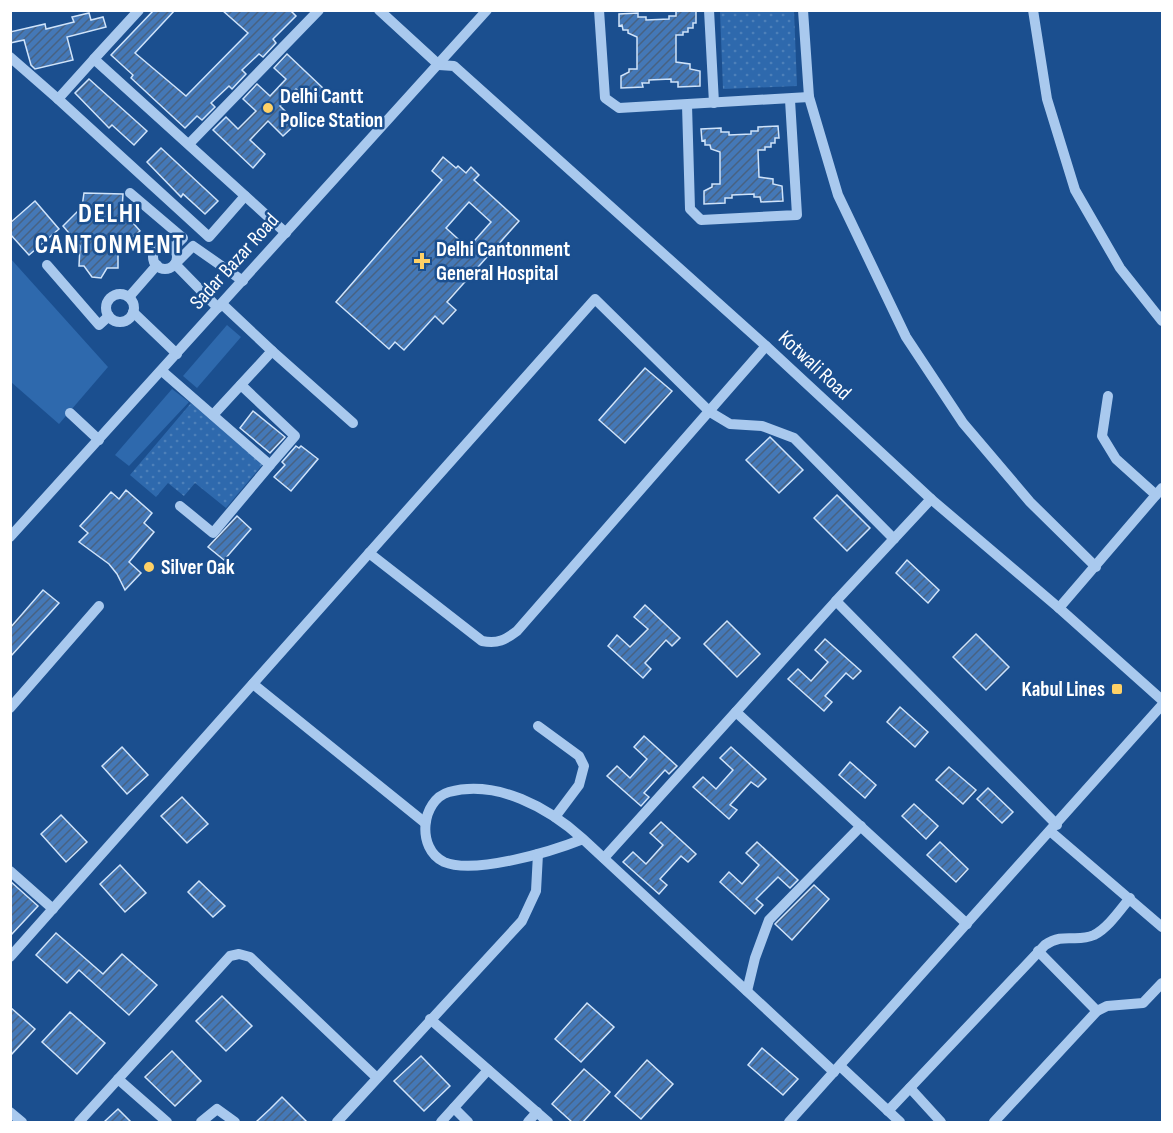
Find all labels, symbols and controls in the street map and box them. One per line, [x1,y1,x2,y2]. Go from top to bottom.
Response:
place label: Delhi Cantt Police Station [280,84,383,133]
marker: Delhi Cantt Police Station [261,101,275,115]
district label: DELHI CANTONMENT [35,198,185,261]
street label: Sadar Bazar Road [185,208,284,315]
place label: Delhi Cantonment General Hospital [436,237,570,286]
marker: Delhi Cantonment General Hospital [413,252,431,270]
street label: Kotwali Road [773,325,856,405]
place label: Silver Oak [161,555,235,580]
marker: Silver Oak [142,560,156,574]
place label: Kabul Lines [1022,677,1105,702]
marker: Kabul Lines [1110,682,1124,696]

